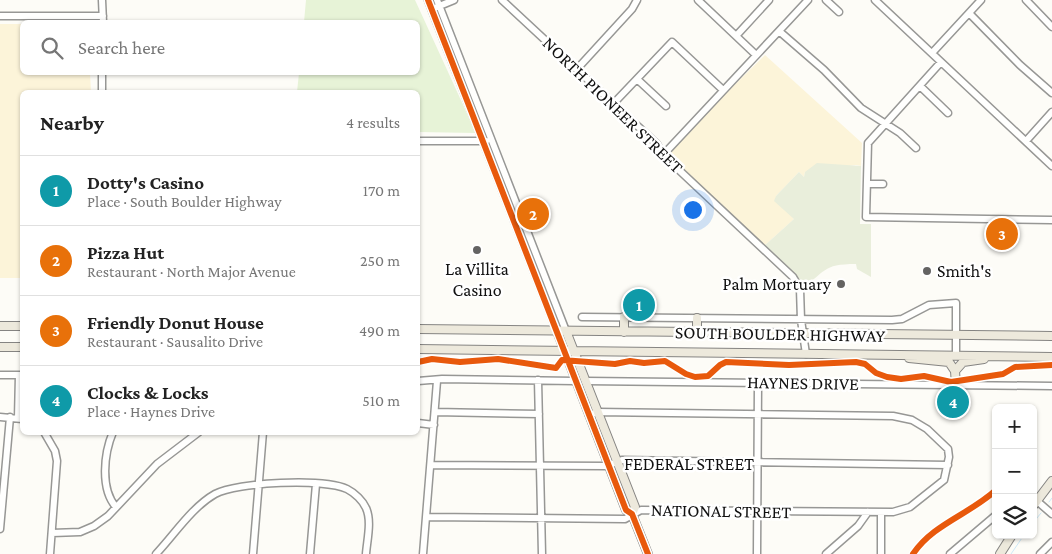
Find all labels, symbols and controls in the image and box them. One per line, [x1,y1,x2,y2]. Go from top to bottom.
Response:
search box [20,20,420,75]
street label: NORTH PIONEER STREET [539,33,687,177]
icon: search [38,34,66,62]
text: Search here [78,37,165,58]
text: Nearby [40,111,104,135]
text: 4 results [346,114,400,131]
text: Dotty's Casino [87,172,204,193]
text: 1 [53,182,59,199]
text: 170 m [363,182,400,199]
text: Place · South Boulder Highway [87,193,282,210]
pin: 2 [517,195,549,233]
your location [680,197,706,223]
pin: 3 [986,215,1018,253]
text: Pizza Hut [87,242,164,263]
marker: La Villita Casino [471,244,483,256]
text: 2 [52,252,60,269]
text: 250 m [360,252,400,269]
place label: La Villita Casino [445,259,509,300]
place label: Smith's [937,261,991,281]
text: Restaurant · North Major Avenue [87,263,296,280]
marker: Smith's [921,265,933,277]
place label: Palm Mortuary [722,274,832,294]
marker: Palm Mortuary [835,278,847,290]
pin: 1 [623,286,655,324]
text: Friendly Donut House [87,312,264,333]
text: 3 [52,322,60,339]
text: 490 m [359,322,400,339]
street label: SOUTH BOULDER HIGHWAY [675,322,886,346]
text: Restaurant · Sausalito Drive [87,333,263,350]
street label: HAYNES DRIVE [747,372,859,394]
text: Clocks & Locks [87,382,209,403]
pin: 4 [937,383,969,421]
text: 4 [52,392,60,409]
text: 510 m [362,392,400,409]
text: Place · Haynes Drive [87,403,215,420]
map controls [992,404,1037,539]
button: + [992,404,1037,449]
button: − [992,449,1037,494]
street label: FEDERAL STREET [624,454,754,474]
button: layers [992,494,1037,539]
street label: NATIONAL STREET [651,500,792,522]

